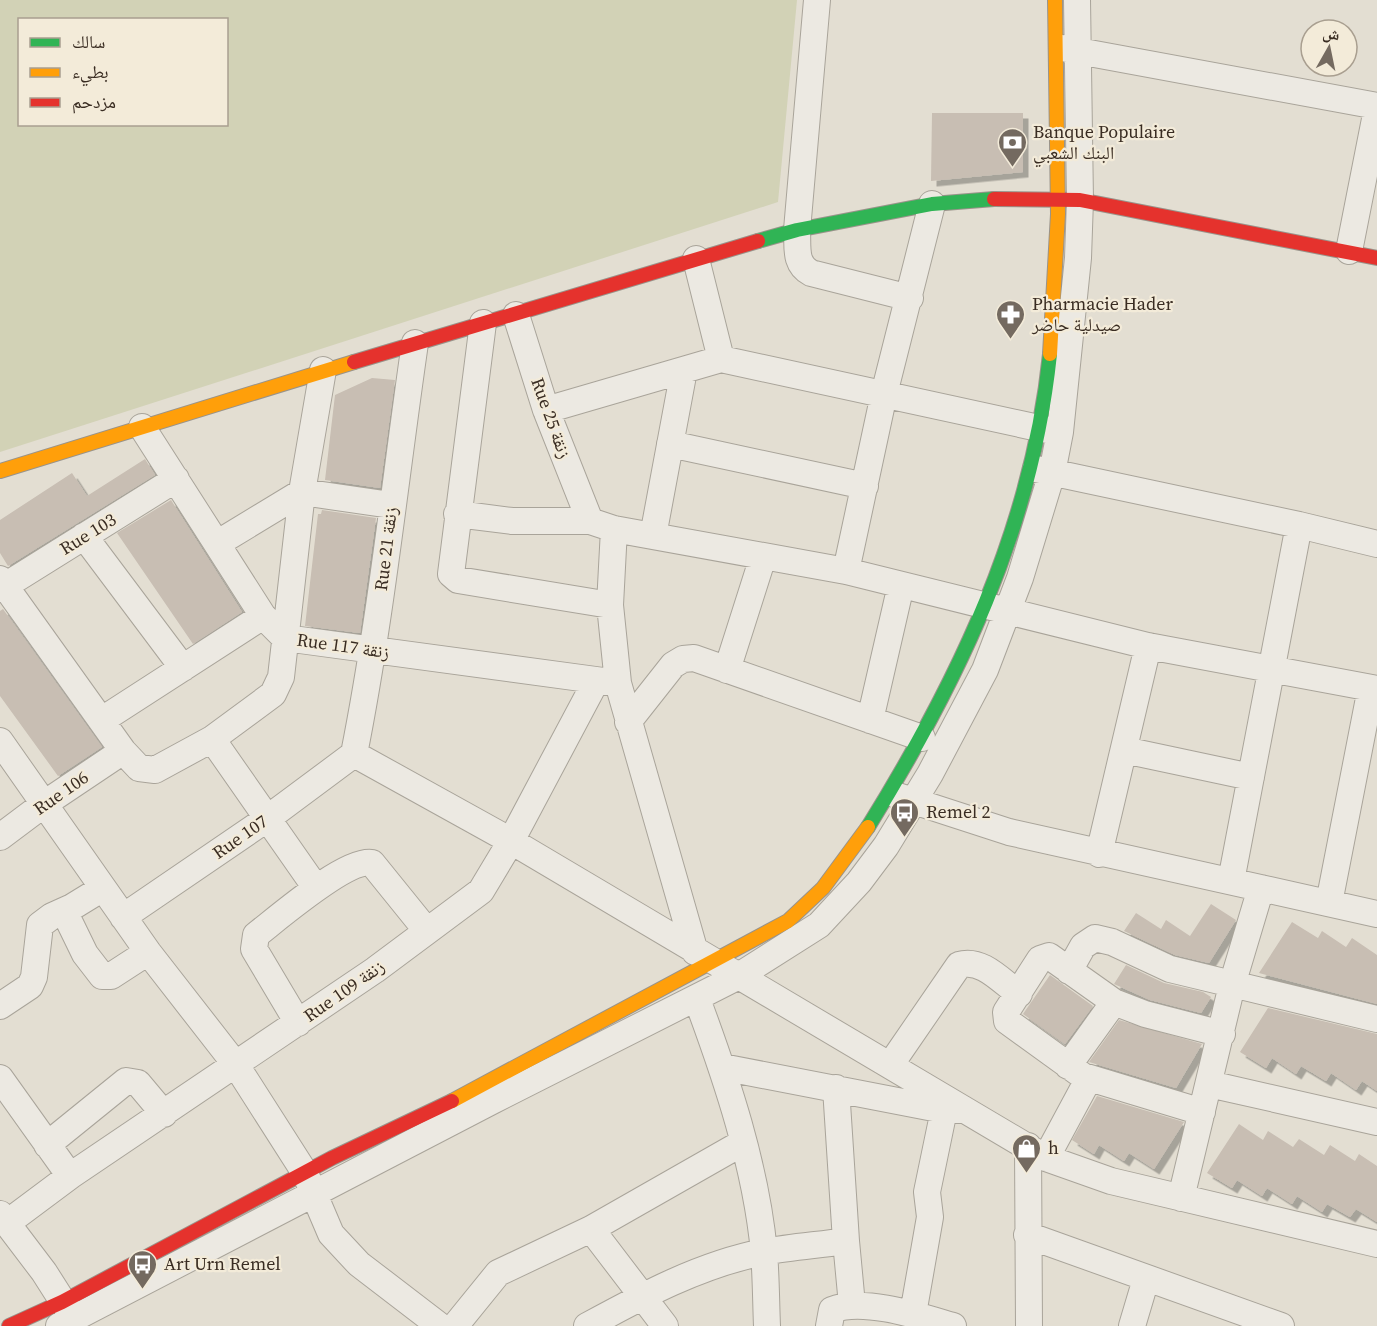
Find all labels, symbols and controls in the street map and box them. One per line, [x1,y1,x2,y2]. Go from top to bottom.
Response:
legend [18,18,228,126]
north arrow [1299,18,1359,78]
text: ش [1321,21,1341,45]
text: سالك [72,29,105,54]
text: بطيء [72,59,109,87]
text: مزدحم [72,89,116,114]
place label: Banque Populaire البنك الشعبي [1033,119,1175,168]
bank icon: Banque Populaire البنك الشعبي [996,126,1028,168]
place label: Pharmacie Hader صيدلية حاضر [1031,291,1173,337]
pharmacy icon: Pharmacie Hader صيدلية حاضر [995,298,1027,340]
street label: Rue 25 زنقة [525,374,578,462]
street label: Rue 21 زنقة [368,505,403,592]
street label: Rue 103 [55,506,121,561]
street label: Rue 117 زنقة [295,627,391,664]
street label: Rue 106 [28,765,93,821]
bus stop icon: Remel 2 [889,796,921,838]
place label: Remel 2 [926,799,991,824]
street label: Rue 107 [207,809,272,865]
street label: Rue 109 زنقة [298,954,389,1028]
shop icon: h [1011,1132,1043,1174]
place label: h [1048,1135,1059,1160]
bus stop icon: Art Urn Remel [127,1248,159,1290]
place label: Art Urn Remel [164,1251,281,1276]

